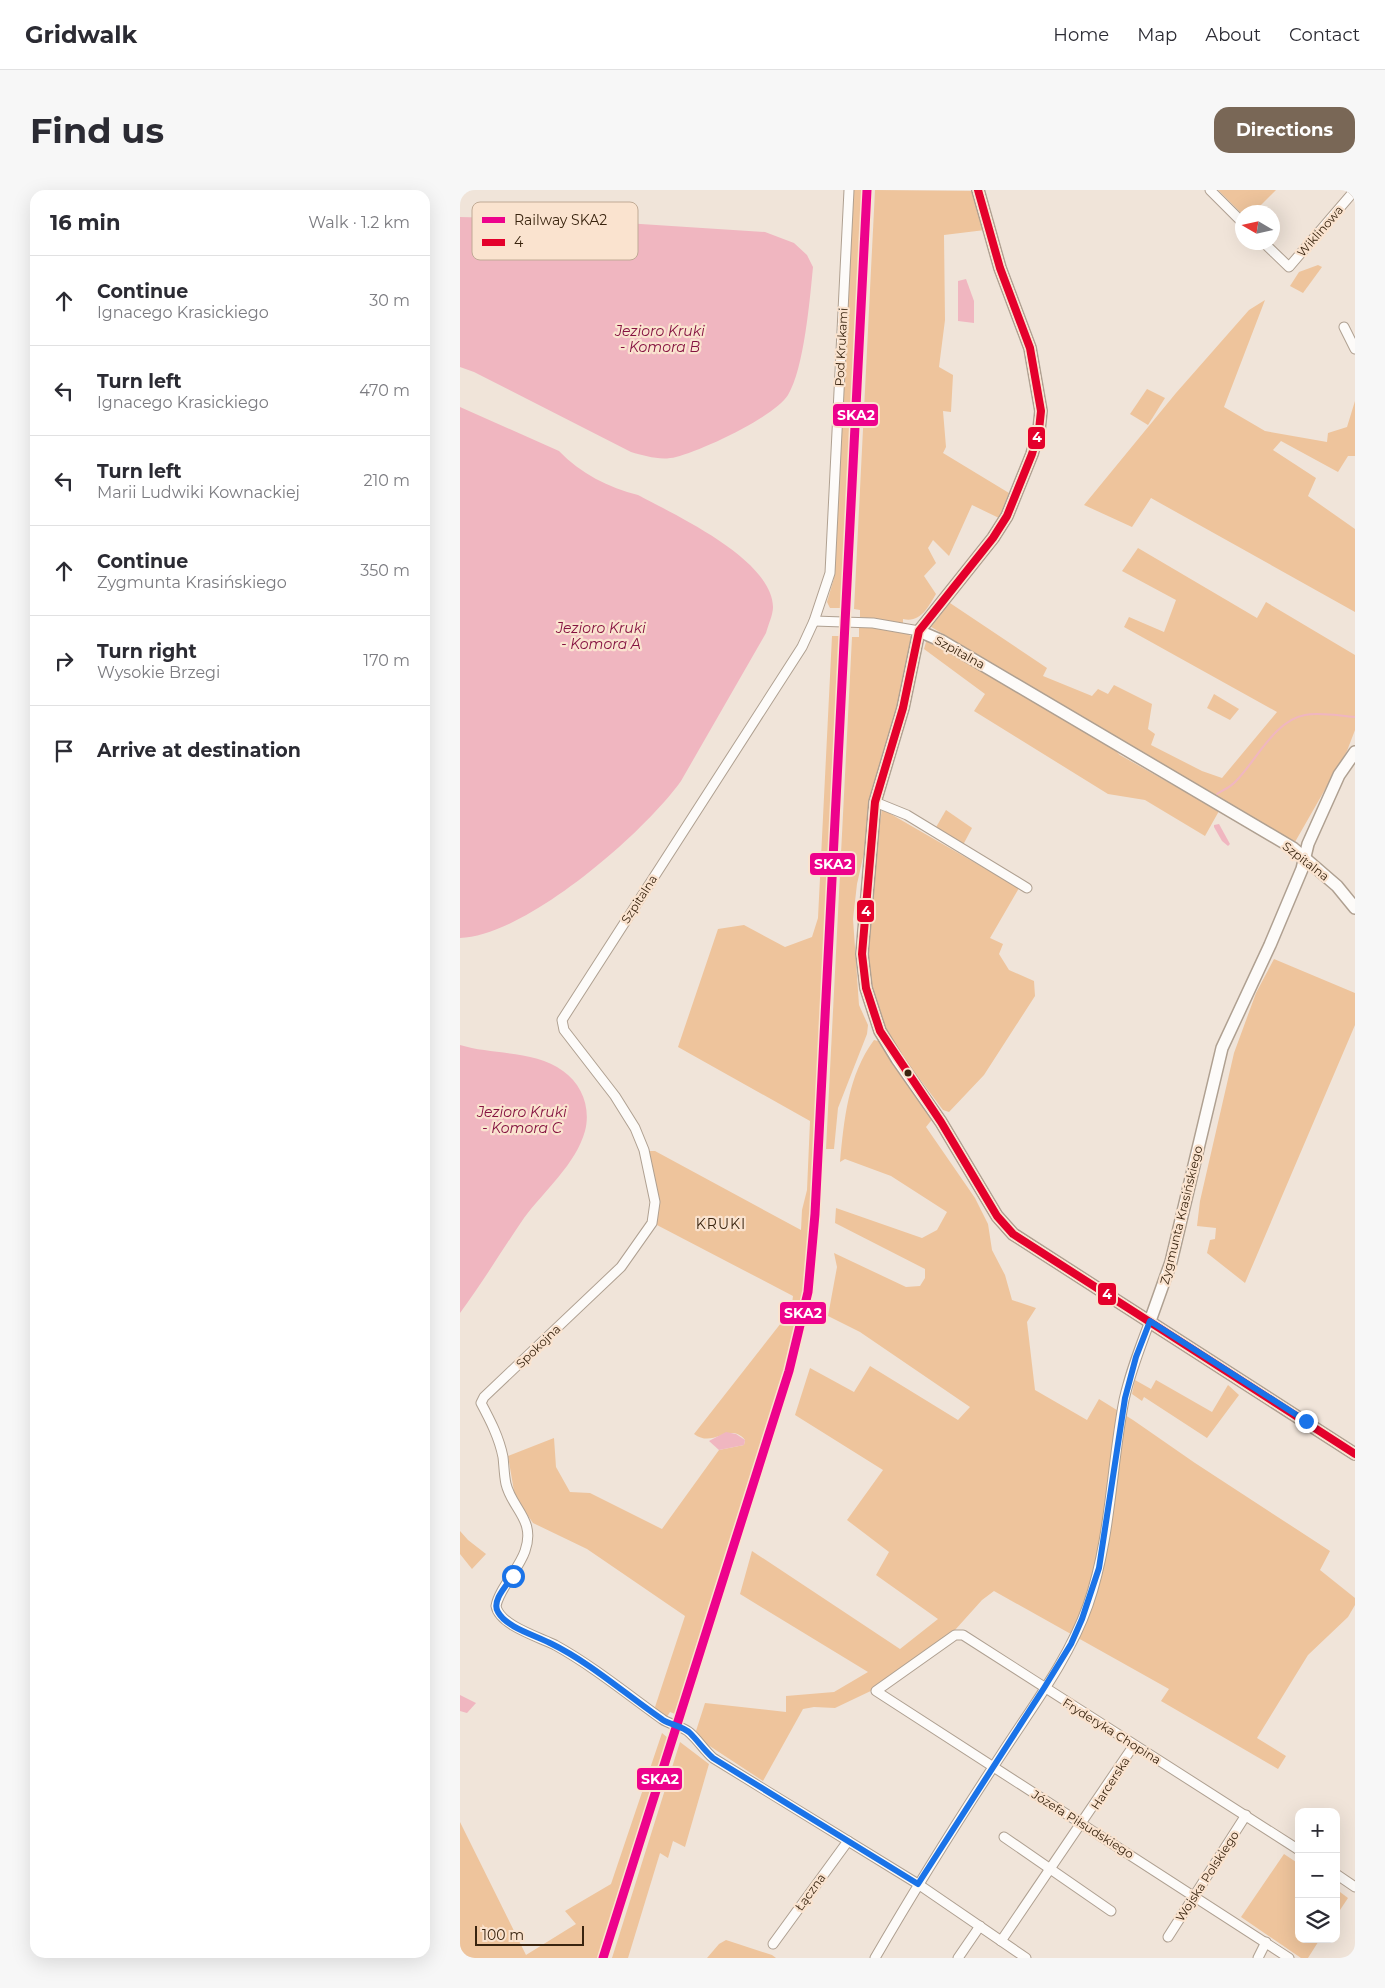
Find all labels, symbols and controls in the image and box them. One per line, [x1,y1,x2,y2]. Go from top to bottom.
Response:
text: Gridwalk [25,20,137,49]
text: Home [1053,24,1109,46]
text: Map [1137,24,1177,46]
text: About [1205,24,1261,46]
text: Contact [1289,24,1360,46]
button: Directions [1214,107,1355,153]
text: Find us [30,109,164,152]
legend [472,202,638,260]
street label: Wiklinowa [1294,202,1346,260]
north arrow [1235,205,1280,250]
text: 16 min [50,210,120,235]
text: Railway SKA2 [514,211,607,229]
text: Walk · 1.2 km [308,213,410,232]
text: 4 [514,233,524,251]
text: Continue [97,280,188,303]
icon: ahead [50,287,78,315]
text: 30 m [369,291,410,310]
text: Ignacego Krasickiego [97,303,269,322]
street label: Pod Krukami [831,307,851,387]
water label: Jezioro Kruki - Komora B [614,322,705,356]
text: Turn left [97,370,182,393]
icon: left [50,377,78,405]
text: 470 m [359,381,410,400]
text: Ignacego Krasickiego [97,393,269,412]
line badge: SKA2 [832,403,879,427]
text: SKA2 [837,406,875,424]
line badge: 4 [1027,426,1046,450]
text: 4 [1032,428,1042,446]
text: Turn left [97,460,182,483]
icon: left [50,467,78,495]
text: 210 m [363,471,410,490]
text: Marii Ludwiki Kownackiej [97,483,300,502]
text: Continue [97,550,188,573]
icon: ahead [50,557,78,585]
text: 350 m [360,561,410,580]
text: Zygmunta Krasińskiego [97,573,287,592]
water label: Jezioro Kruki - Komora A [555,619,646,653]
street label: Szpitalna [932,632,988,672]
text: Turn right [97,640,197,663]
icon: right [50,647,78,675]
text: 170 m [363,651,410,670]
text: Wysokie Brzegi [97,663,220,682]
icon: arrive [50,737,78,765]
text: Arrive at destination [97,739,301,762]
street label: Szpitalna [1280,838,1332,884]
line badge: SKA2 [809,852,856,876]
text: SKA2 [814,855,852,873]
street label: Szpitalna [618,872,660,926]
line badge: 4 [856,899,875,923]
text: 4 [861,902,871,920]
unlabelled marker [903,1068,913,1078]
water label: Jezioro Kruki - Komora C [476,1103,567,1137]
street label: Zygmunta Krasińskiego [1156,1144,1206,1286]
district label: KRUKI [696,1215,746,1233]
line badge: 4 [1097,1282,1117,1306]
text: 4 [1102,1285,1112,1303]
line badge: SKA2 [779,1301,827,1325]
text: SKA2 [784,1304,822,1322]
street label: Spokojna [513,1321,563,1371]
route end [1295,1410,1318,1433]
route start [502,1565,525,1588]
street label: Fryderyka Chopina [1060,1695,1164,1767]
street label: Harcerska [1087,1754,1133,1812]
line badge: SKA2 [636,1767,683,1791]
text: SKA2 [641,1770,679,1788]
street label: Józefa Piłsudskiego [1028,1786,1137,1861]
map controls [1295,1808,1340,1943]
button: + [1295,1808,1340,1853]
street label: Wojska Polskiego [1172,1828,1242,1924]
button: − [1295,1853,1340,1898]
street label: Łączna [792,1871,828,1913]
button: layers [1295,1898,1340,1943]
scale bar [475,1923,584,1946]
text: 100 m [482,1926,524,1944]

